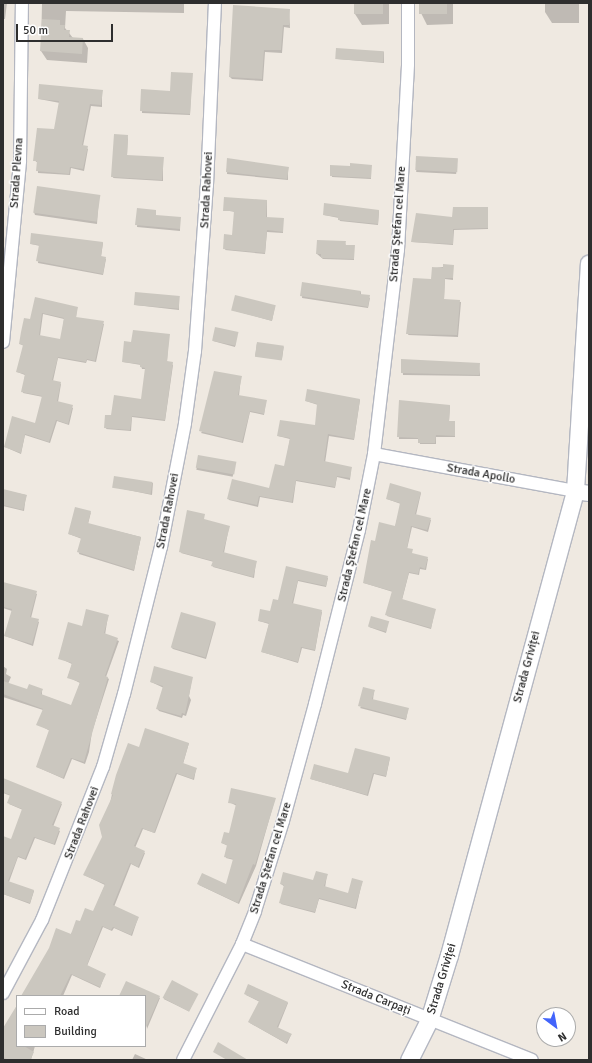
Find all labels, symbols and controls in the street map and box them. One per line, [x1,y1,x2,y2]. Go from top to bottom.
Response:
scale bar [18,16,115,42]
text: 50 m [23,23,48,38]
street label: Strada Plevna [7,137,27,209]
street label: Strada Rahovei [198,151,216,229]
street label: Strada Ștefan cel Mare [387,166,409,282]
street label: Strada Apollo [446,461,516,487]
street label: Strada Rahovei [154,472,182,550]
street label: Strada Ștefan cel Mare [335,487,375,603]
street label: Strada Griviței [511,630,543,704]
street label: Strada Rahovei [62,785,102,861]
street label: Strada Ștefan cel Mare [247,800,295,916]
street label: Strada Griviței [424,942,460,1016]
street label: Strada Carpați [339,977,413,1019]
legend [16,995,146,1047]
text: Road [54,1004,80,1019]
north arrow [536,1007,576,1047]
text: Building [54,1024,97,1039]
text: N [555,1029,569,1044]

